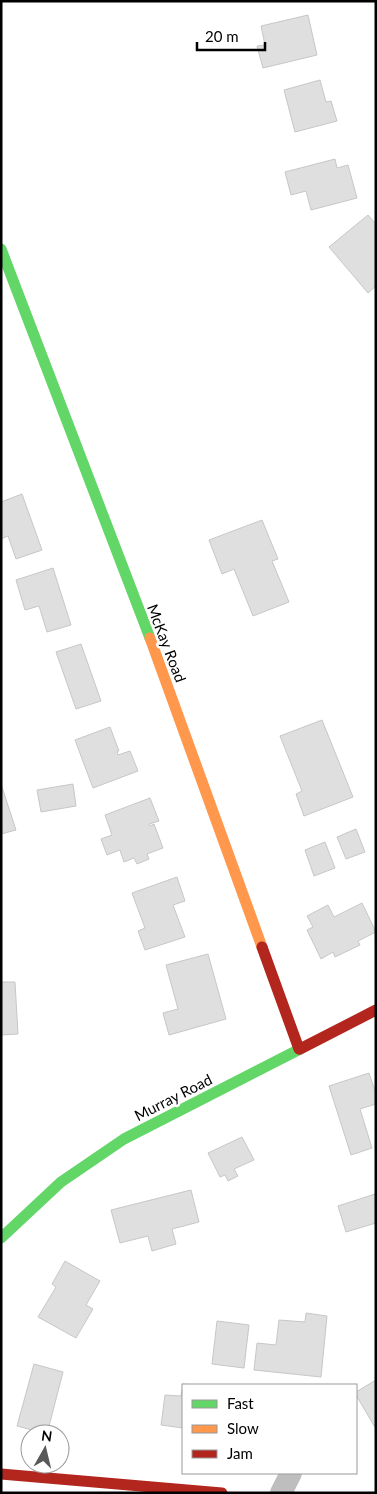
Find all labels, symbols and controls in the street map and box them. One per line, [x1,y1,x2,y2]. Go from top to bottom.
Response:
scale bar [197,20,264,52]
text: 20 m [205,27,239,45]
street label: McKay Road [144,601,190,685]
street label: Murray Road [131,1070,215,1124]
legend [182,1384,357,1474]
text: Fast [227,1394,254,1412]
text: Slow [227,1419,259,1437]
north arrow [20,1424,70,1474]
text: N [40,1426,53,1445]
text: Jam [227,1444,253,1462]

